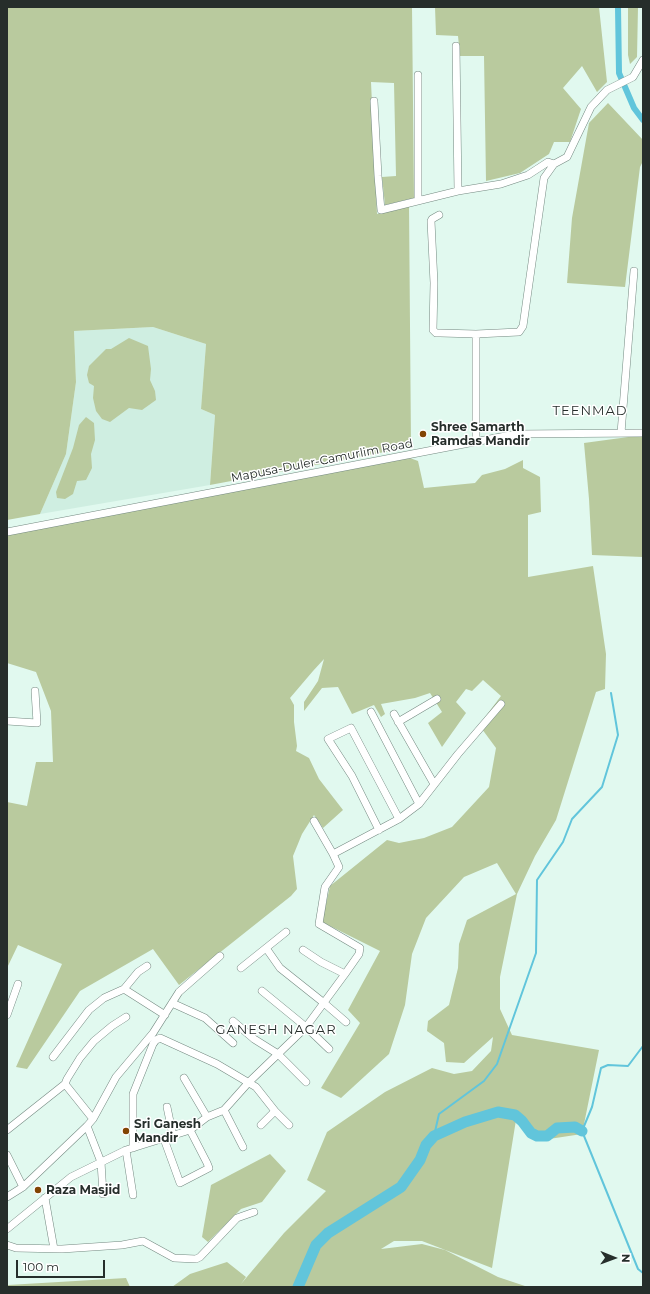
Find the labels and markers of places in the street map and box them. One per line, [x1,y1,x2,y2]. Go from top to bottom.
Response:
place label: Shree Samarth Ramdas Mandir [431,420,530,448]
marker: Shree Samarth Ramdas Mandir [418,429,428,439]
place label: Sri Ganesh Mandir [134,1117,201,1145]
marker: Sri Ganesh Mandir [121,1126,131,1136]
place label: Raza Masjid [46,1183,120,1197]
marker: Raza Masjid [33,1185,43,1195]

